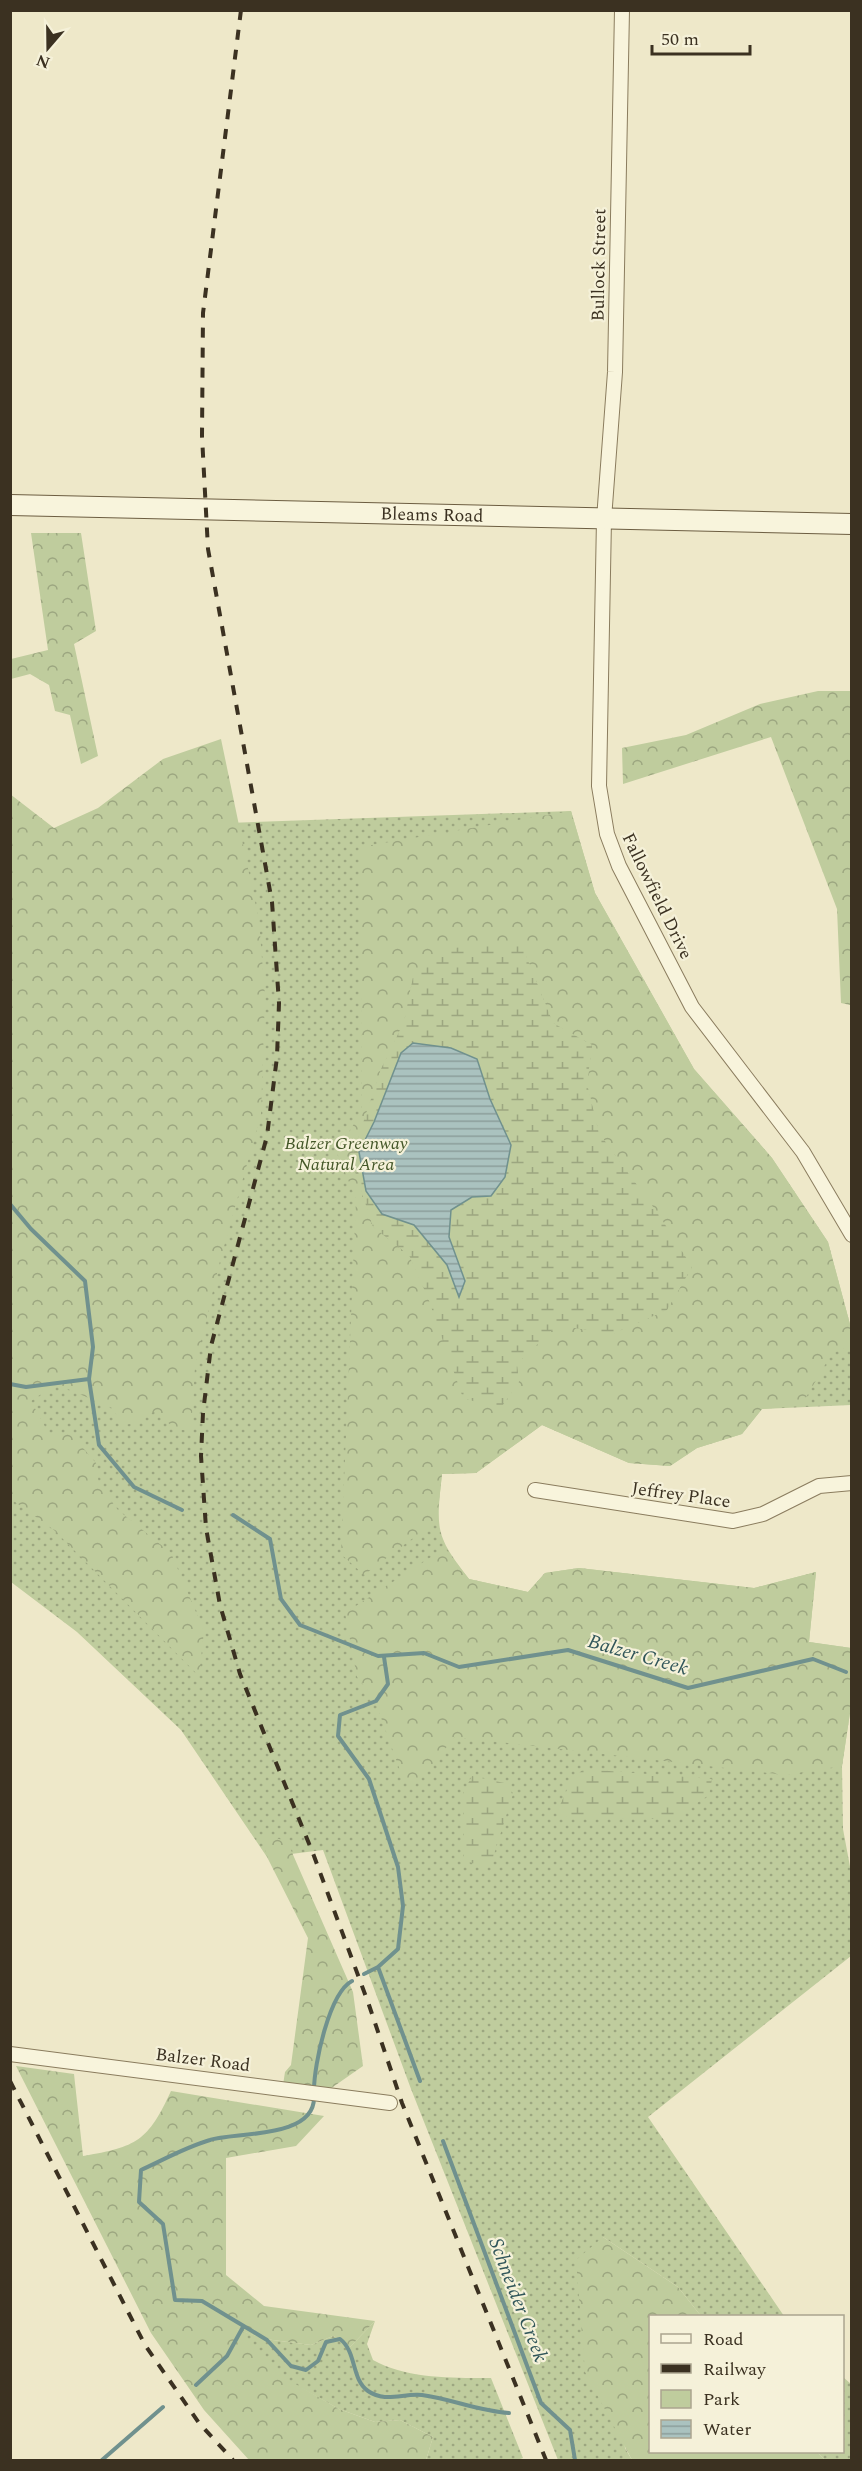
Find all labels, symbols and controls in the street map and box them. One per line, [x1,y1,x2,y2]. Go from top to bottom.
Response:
north arrow [18,18,78,78]
scale bar [652,18,750,56]
text: 50 m [661,26,699,53]
text: N [33,48,53,75]
street label: Bullock Street [585,208,613,322]
street label: Bleams Road [380,500,484,529]
street label: Fallowfield Drive [615,828,699,964]
park label: Balzer Greenway Natural Area [284,1130,408,1178]
street label: Jeffrey Place [630,1475,732,1515]
water label: Balzer Creek [584,1626,692,1684]
street label: Balzer Road [154,2041,252,2079]
water label: Schneider Creek [480,2233,556,2367]
legend [649,2315,844,2453]
text: Road [703,2326,744,2353]
text: Railway [703,2356,767,2383]
text: Park [703,2386,740,2413]
text: Water [703,2416,751,2443]

